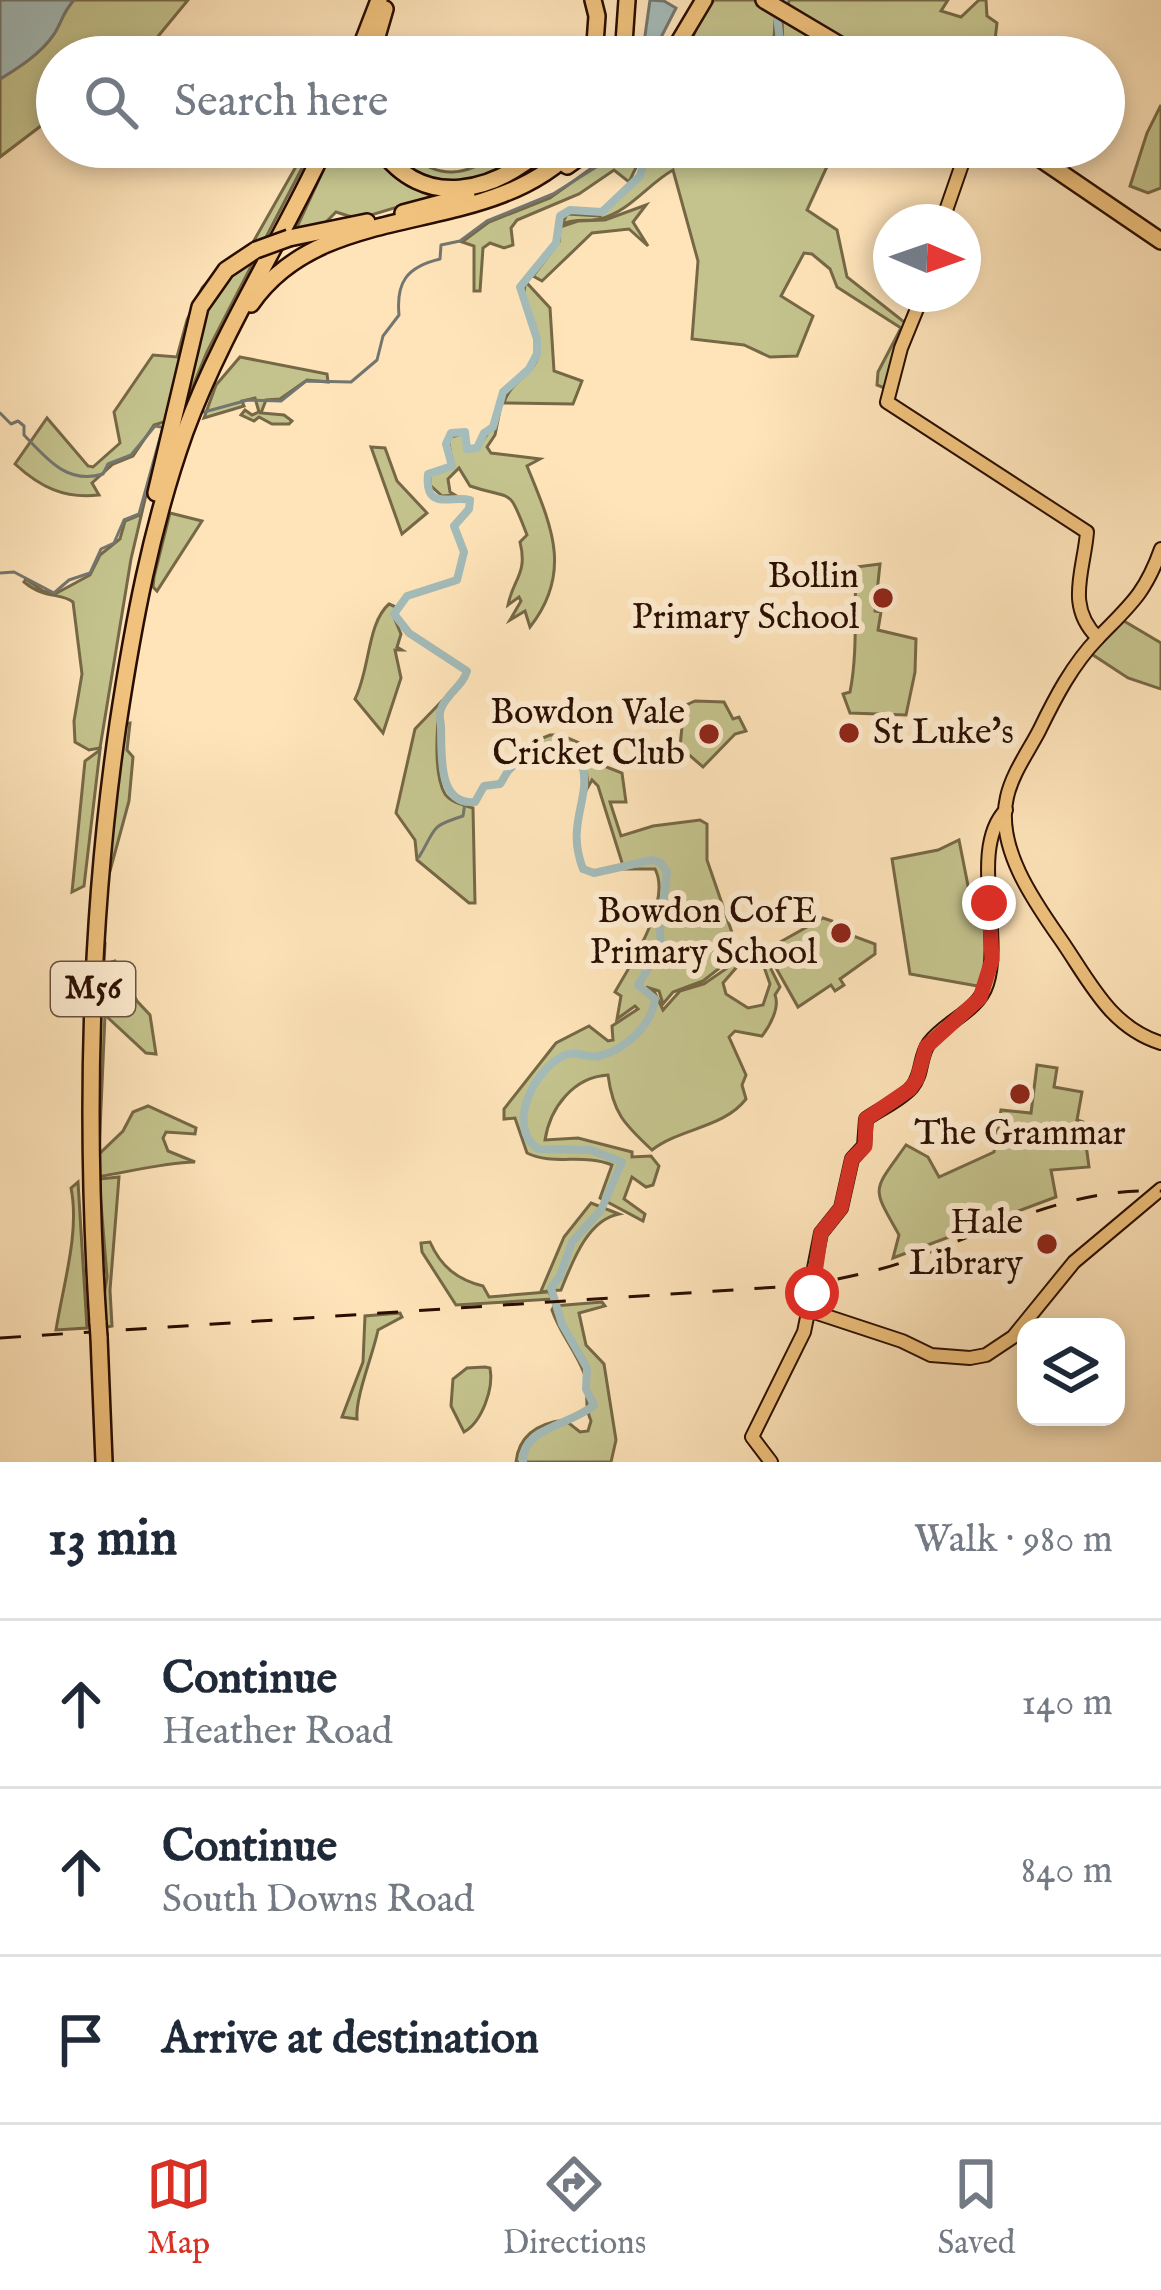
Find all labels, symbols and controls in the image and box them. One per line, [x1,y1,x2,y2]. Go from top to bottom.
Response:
search box [36,36,1125,168]
icon: search [78,69,144,135]
text: Search here [174,74,388,131]
north arrow [873,204,981,312]
place label: Bollin Primary School [632,554,859,641]
marker: Bollin Primary School [870,585,896,611]
place label: Bowdon Vale Cricket Club [490,690,685,777]
place label: St Luke's [873,710,1014,756]
marker: St Luke's [836,720,862,746]
marker: Bowdon Vale Cricket Club [696,721,722,747]
route end [962,876,1016,930]
place label: Bowdon CofE Primary School [590,889,817,976]
marker: Bowdon CofE Primary School [828,920,854,946]
road number: M56 [51,962,135,1016]
marker: The Grammar [1007,1081,1033,1107]
place label: The Grammar [914,1111,1126,1157]
place label: Hale Library [909,1200,1023,1287]
marker: Hale Library [1034,1231,1060,1257]
route start [785,1266,839,1320]
map controls [1017,1318,1125,1426]
button: layers [1017,1318,1125,1426]
text: 13 min [48,1508,177,1573]
text: Walk · 980 m [914,1516,1113,1565]
text: Continue [162,1651,337,1708]
icon: ahead [48,1671,114,1737]
text: 140 m [1022,1679,1113,1728]
text: Heather Road [162,1708,393,1757]
text: Continue [162,1819,337,1876]
icon: ahead [48,1839,114,1905]
text: 840 m [1021,1847,1113,1896]
text: South Downs Road [162,1876,474,1925]
icon: arrive [48,2007,114,2073]
text: Arrive at destination [162,2011,539,2068]
tab: Map [146,2151,212,2265]
tab: Directions [503,2151,646,2265]
tab: Saved [937,2151,1015,2265]

